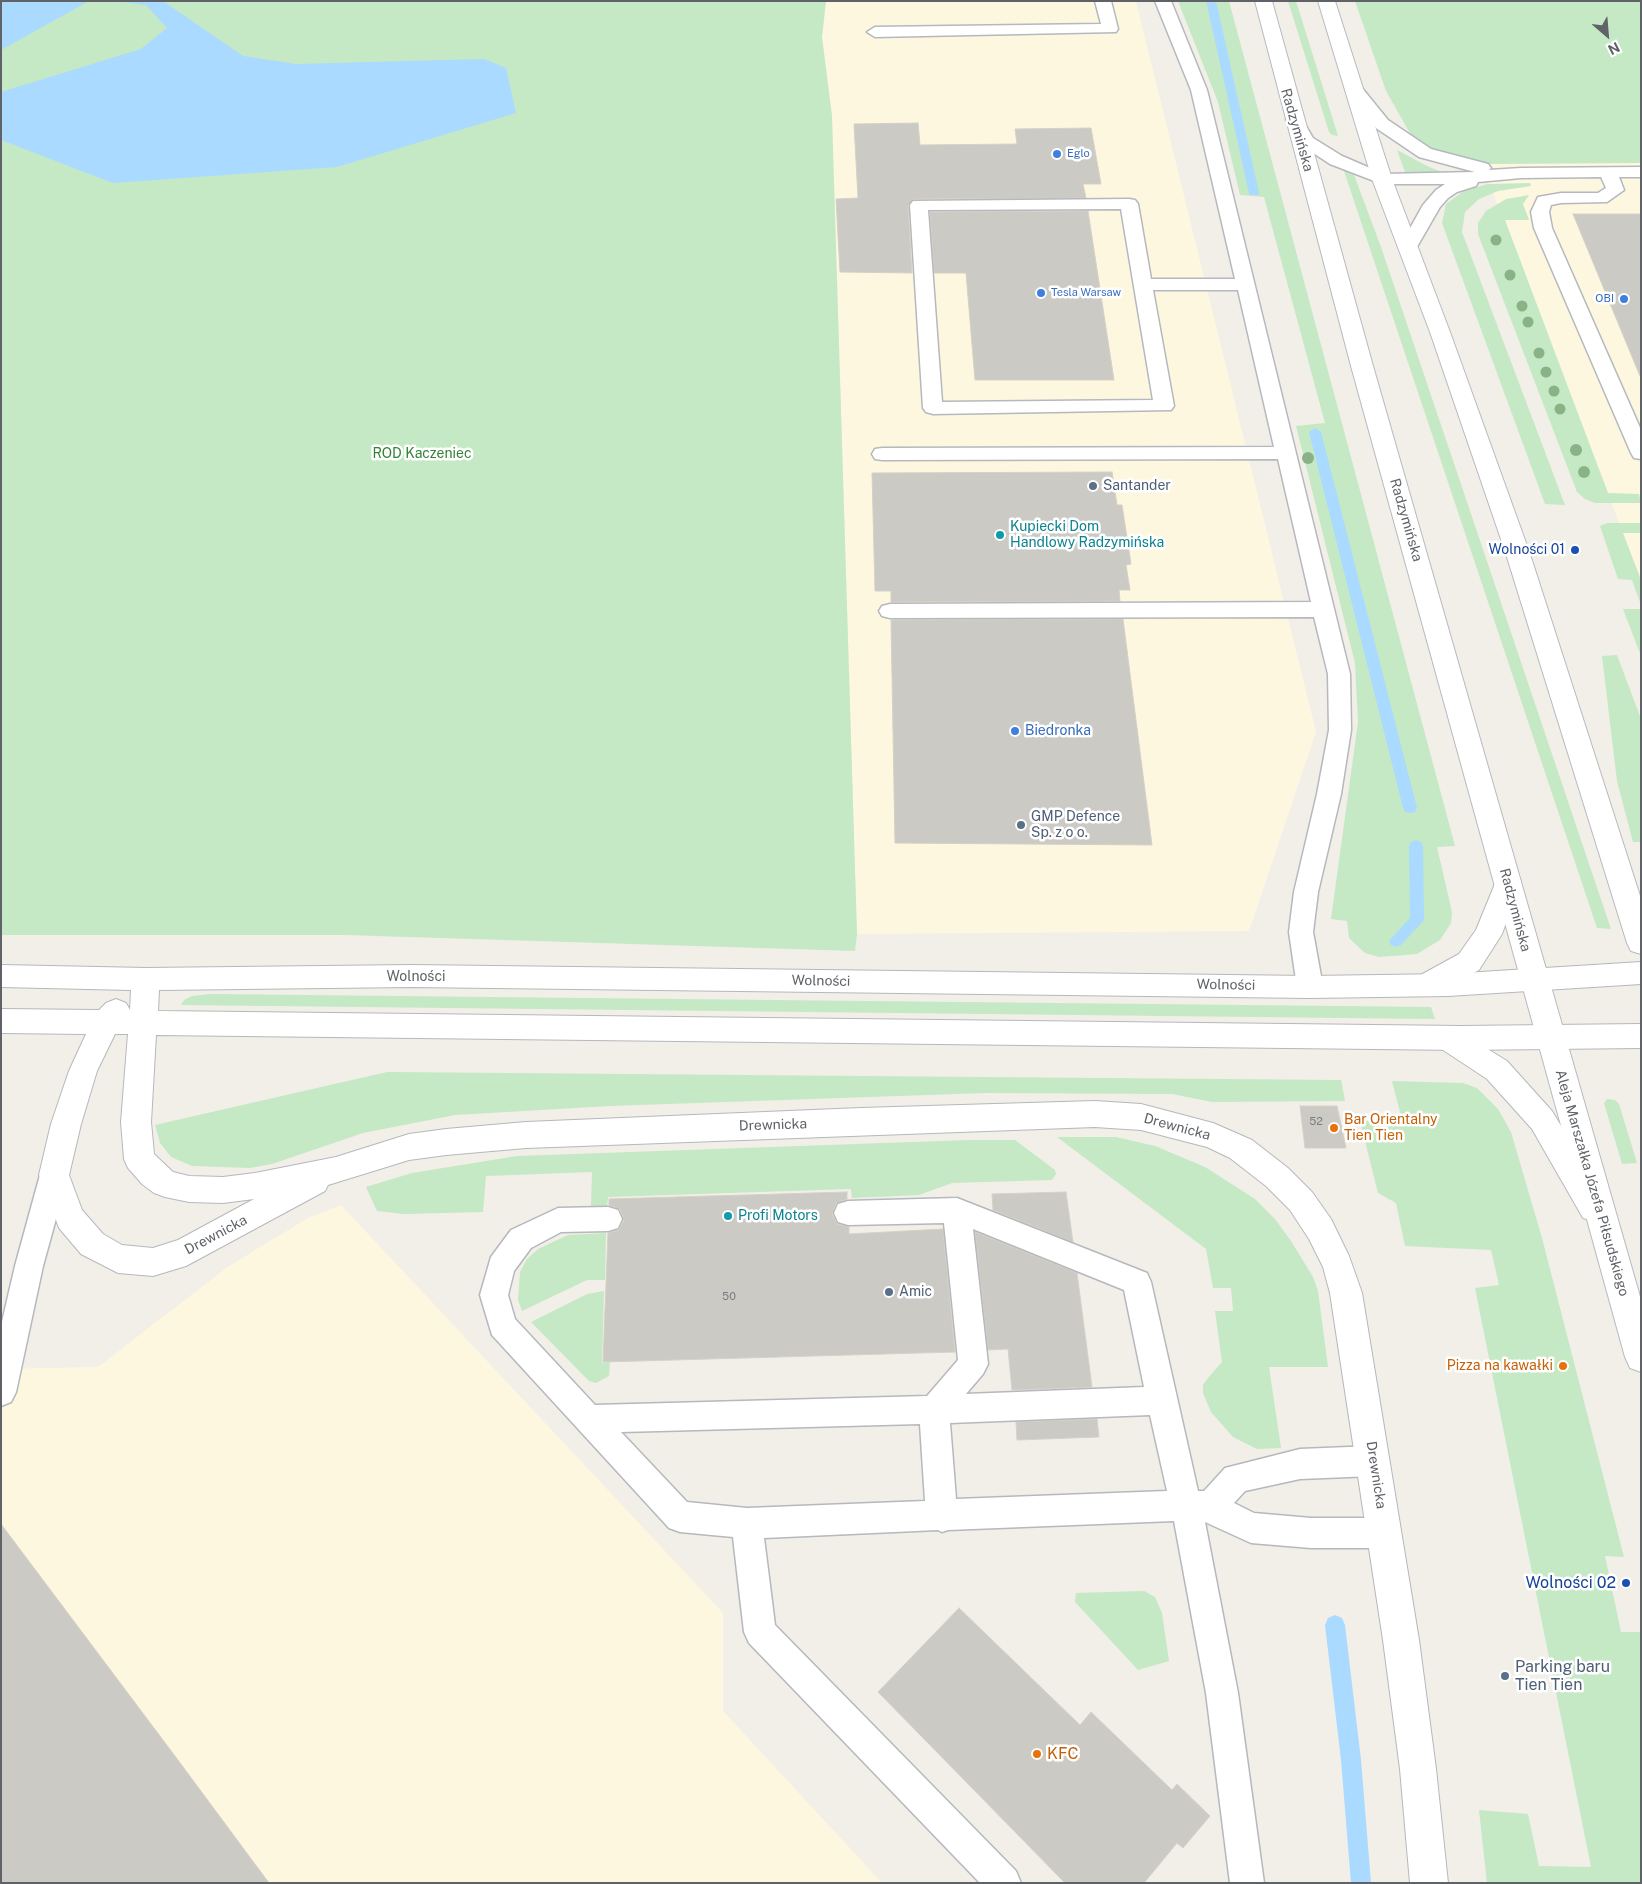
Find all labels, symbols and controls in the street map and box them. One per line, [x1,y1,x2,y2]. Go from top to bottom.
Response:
north arrow [1582,10,1632,60]
text: N [1605,39,1622,58]
street label: Radzymińska [1277,86,1317,174]
place label: Eglo [1067,147,1090,161]
marker: Eglo [1051,148,1063,160]
place label: Tesla Warsaw [1051,286,1121,300]
marker: Tesla Warsaw [1035,287,1047,299]
place label: OBI [1595,292,1614,306]
marker: OBI [1618,293,1630,305]
park label: ROD Kaczeniec [372,446,472,462]
street label: Radzymińska [1386,476,1426,564]
place label: Santander [1103,478,1171,494]
marker: Santander [1087,480,1099,492]
place label: Kupiecki Dom Handlowy Radzymińska [1010,519,1164,552]
marker: Kupiecki Dom Handlowy Radzymińska [994,529,1006,541]
place label: Wolności 01 [1489,542,1565,558]
marker: Wolności 01 [1569,544,1581,556]
place label: Biedronka [1025,723,1091,739]
marker: Biedronka [1009,725,1021,737]
place label: GMP Defence Sp. z o o. [1031,809,1120,842]
marker: GMP Defence Sp. z o o. [1015,819,1027,831]
street label: Radzymińska [1496,866,1534,954]
street label: Wolności [387,969,445,985]
street label: Wolności [791,972,851,990]
street label: Wolności [1196,976,1256,994]
street label: Aleja Marszałka Józefa Piłsudskiego [1552,1068,1632,1298]
street label: Drewnicka [1142,1110,1212,1144]
place label: Bar Orientalny Tien Tien [1344,1112,1437,1144]
street label: Drewnicka [739,1115,807,1135]
house number: 52 [1309,1115,1323,1129]
marker: Bar Orientalny Tien Tien [1328,1122,1340,1134]
place label: Profi Motors [738,1208,818,1224]
marker: Profi Motors [722,1210,734,1222]
street label: Drewnicka [182,1212,250,1258]
place label: Amic [899,1284,932,1300]
marker: Amic [883,1286,895,1298]
house number: 50 [722,1290,736,1304]
place label: Pizza na kawałki [1447,1358,1553,1374]
marker: Pizza na kawałki [1557,1360,1569,1372]
street label: Drewnicka [1362,1440,1390,1510]
place label: Wolności 02 [1526,1573,1616,1593]
marker: Wolności 02 [1620,1577,1632,1589]
place label: Parking baru Tien Tien [1515,1657,1610,1695]
marker: Parking baru Tien Tien [1499,1670,1511,1682]
place label: KFC [1047,1744,1078,1764]
marker: KFC [1031,1748,1043,1760]

